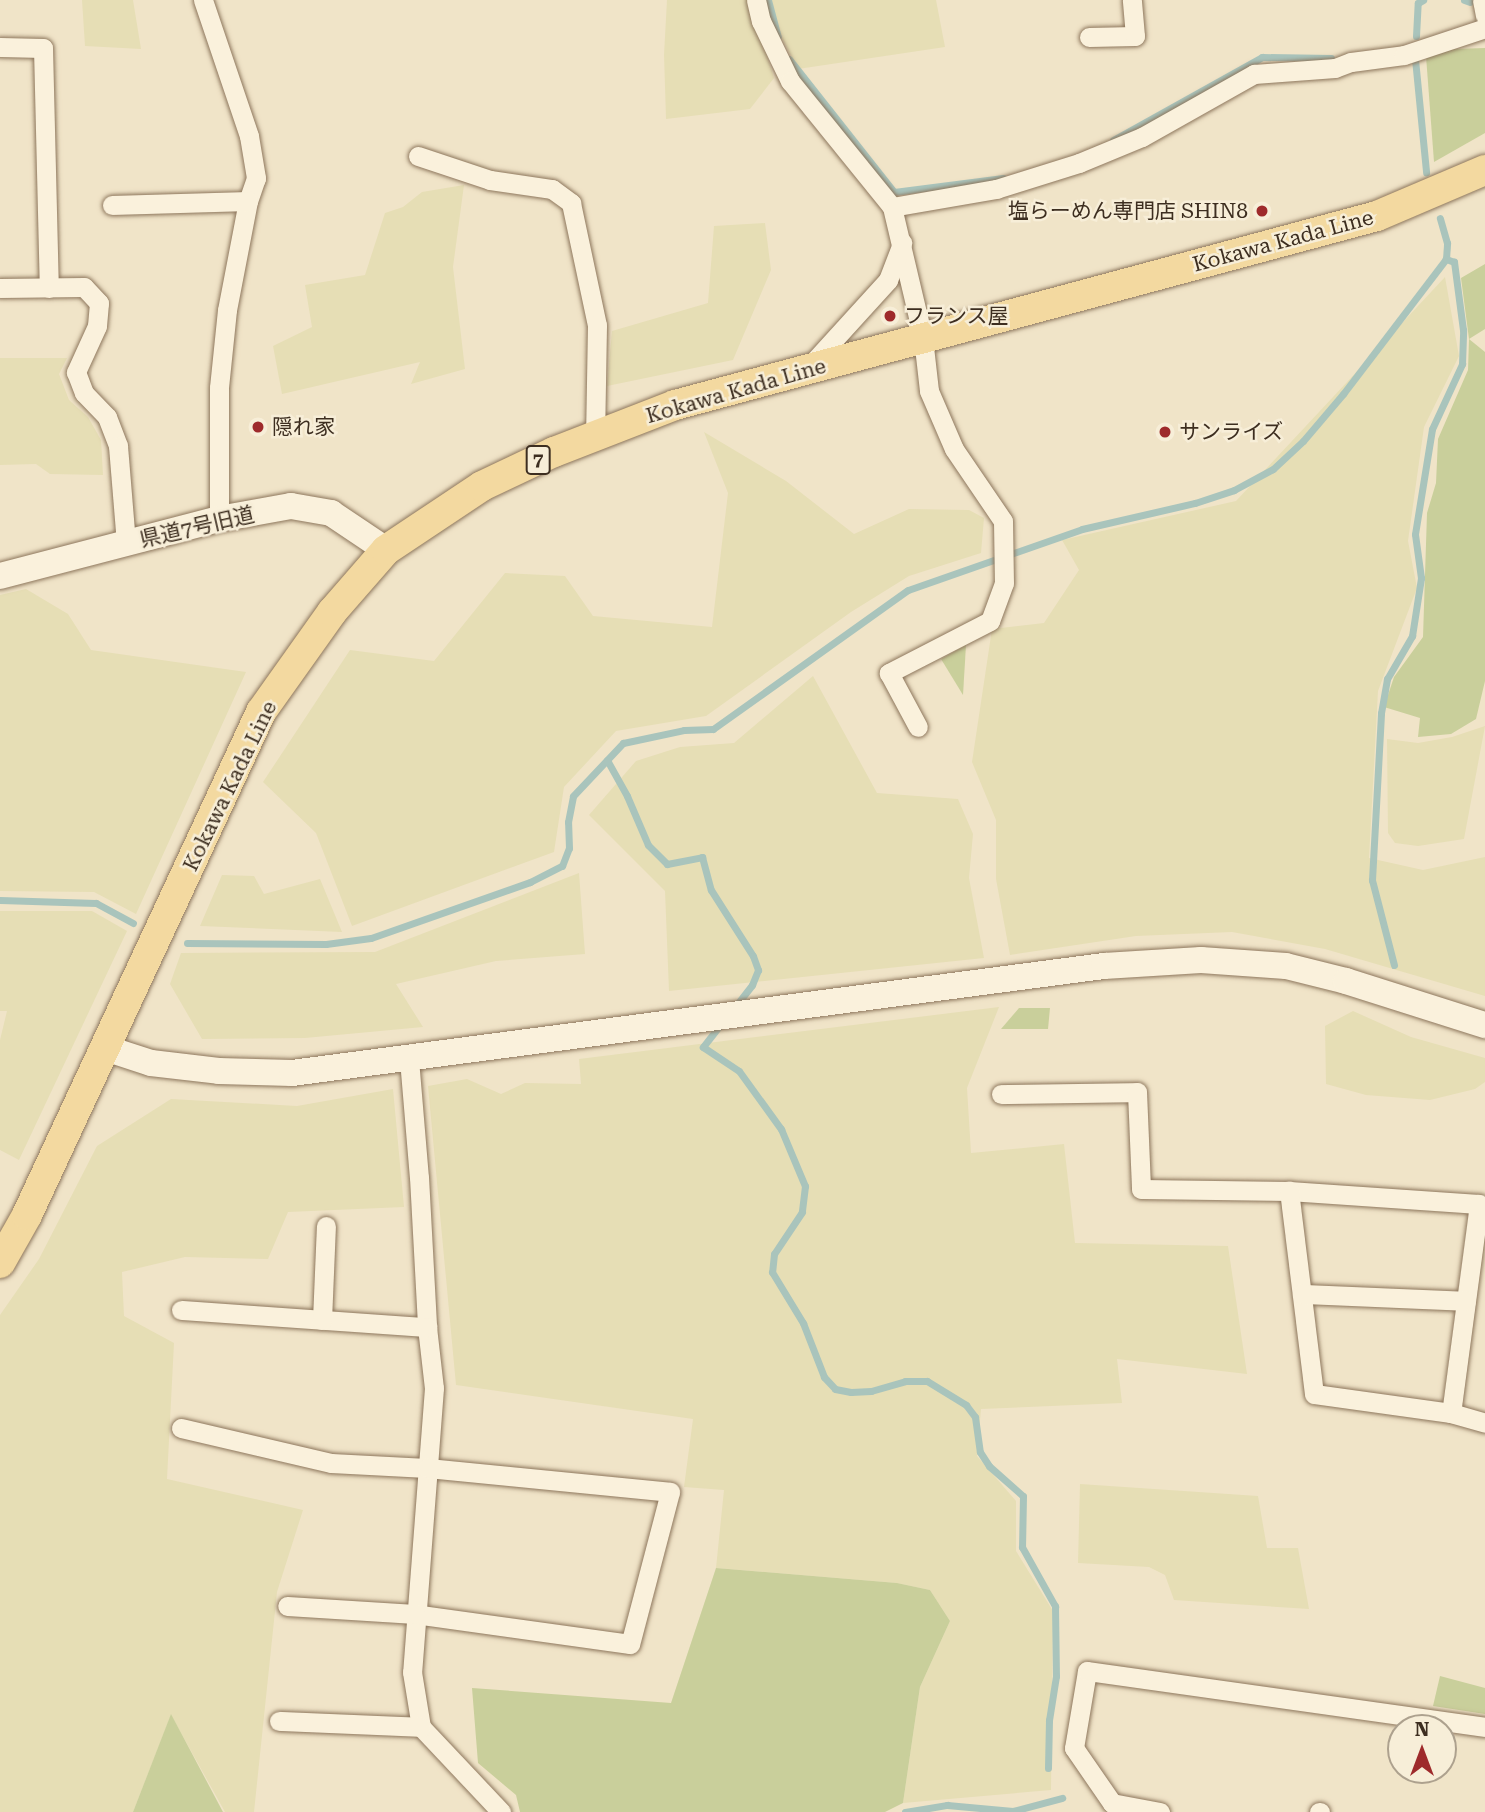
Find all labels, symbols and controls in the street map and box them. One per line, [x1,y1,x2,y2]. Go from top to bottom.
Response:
place label: 塩らーめん専門店 SHIN8 [1008,198,1248,224]
marker: 塩らーめん専門店 SHIN8 [1254,203,1270,219]
street label: Kokawa Kada Line [1190,205,1376,277]
place label: フランス屋 [904,303,1009,329]
marker: フランス屋 [882,308,898,324]
street label: Kokawa Kada Line [643,353,829,429]
place label: 隠れ家 [272,414,335,440]
marker: 隠れ家 [250,419,266,435]
place label: サンライズ [1179,419,1284,445]
marker: サンライズ [1157,424,1173,440]
road number: 7 [524,444,552,475]
street label: 県道7号旧道 [137,502,257,552]
street label: Kokawa Kada Line [178,697,282,875]
north arrow [1387,1714,1457,1784]
text: N [1415,1718,1429,1741]

